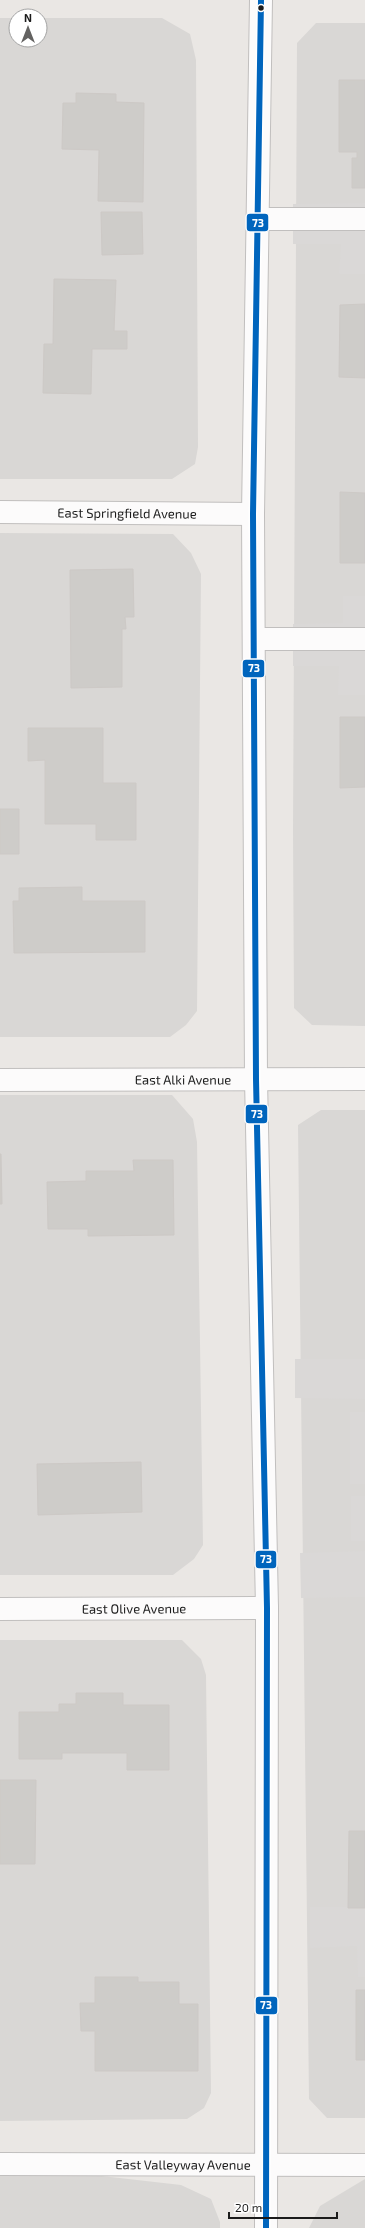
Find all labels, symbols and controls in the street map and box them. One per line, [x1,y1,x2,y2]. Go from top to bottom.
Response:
unlabelled marker [256,3,266,13]
north arrow [8,8,48,48]
text: N [24,11,32,24]
line badge: 73 [246,213,269,232]
text: 73 [252,216,264,229]
street label: East Springfield Avenue [57,504,197,522]
line badge: 73 [242,659,265,678]
text: 73 [248,661,260,674]
street label: East Alki Avenue [135,1071,231,1088]
line badge: 73 [245,1104,268,1124]
text: 73 [251,1107,263,1120]
line badge: 73 [255,1550,277,1569]
text: 73 [260,1552,272,1565]
street label: East Olive Avenue [82,1600,186,1617]
line badge: 73 [255,1996,278,2015]
text: 73 [260,1998,272,2011]
street label: East Valleyway Avenue [115,2156,251,2173]
scale bar [229,2194,337,2220]
text: 20 m [235,2200,262,2214]

